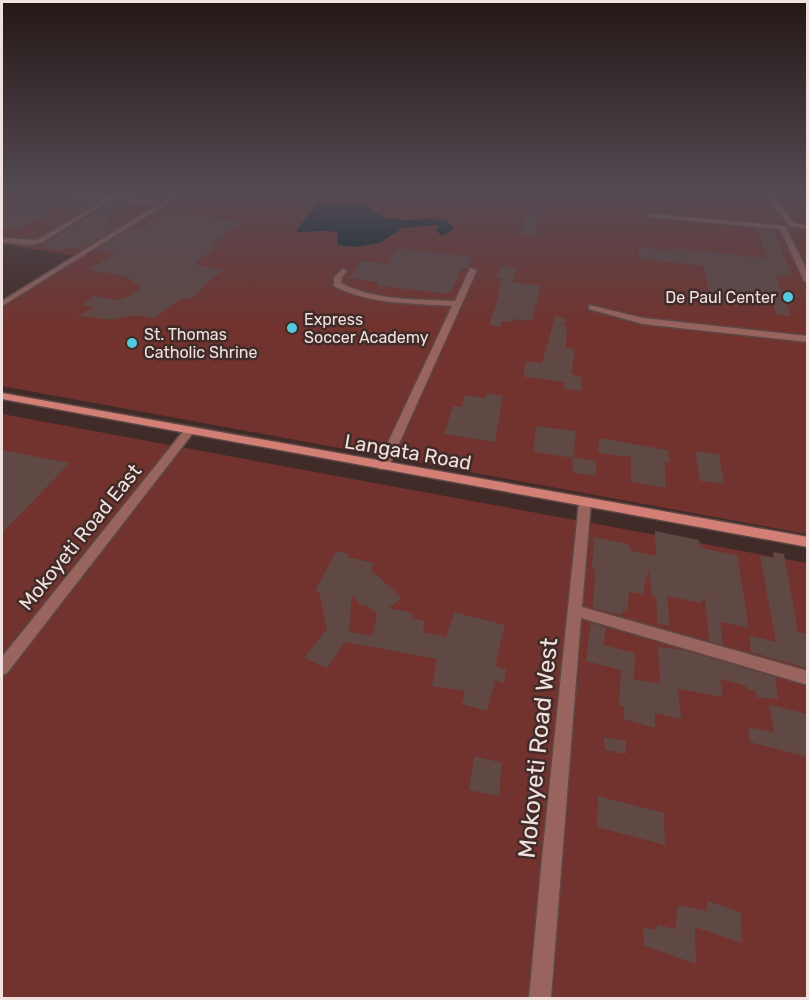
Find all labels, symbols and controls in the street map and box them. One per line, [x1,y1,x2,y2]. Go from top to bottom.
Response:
place label: De Paul Center [665,288,776,307]
marker: De Paul Center [781,290,795,304]
place label: Express Soccer Academy [304,310,429,347]
marker: Express Soccer Academy [285,321,299,335]
place label: St. Thomas Catholic Shrine [144,325,257,362]
marker: St. Thomas Catholic Shrine [125,336,139,350]
street label: Langata Road [343,429,473,475]
street label: Mokoyeti Road East [14,459,146,615]
street label: Mokoyeti Road West [513,636,563,860]

